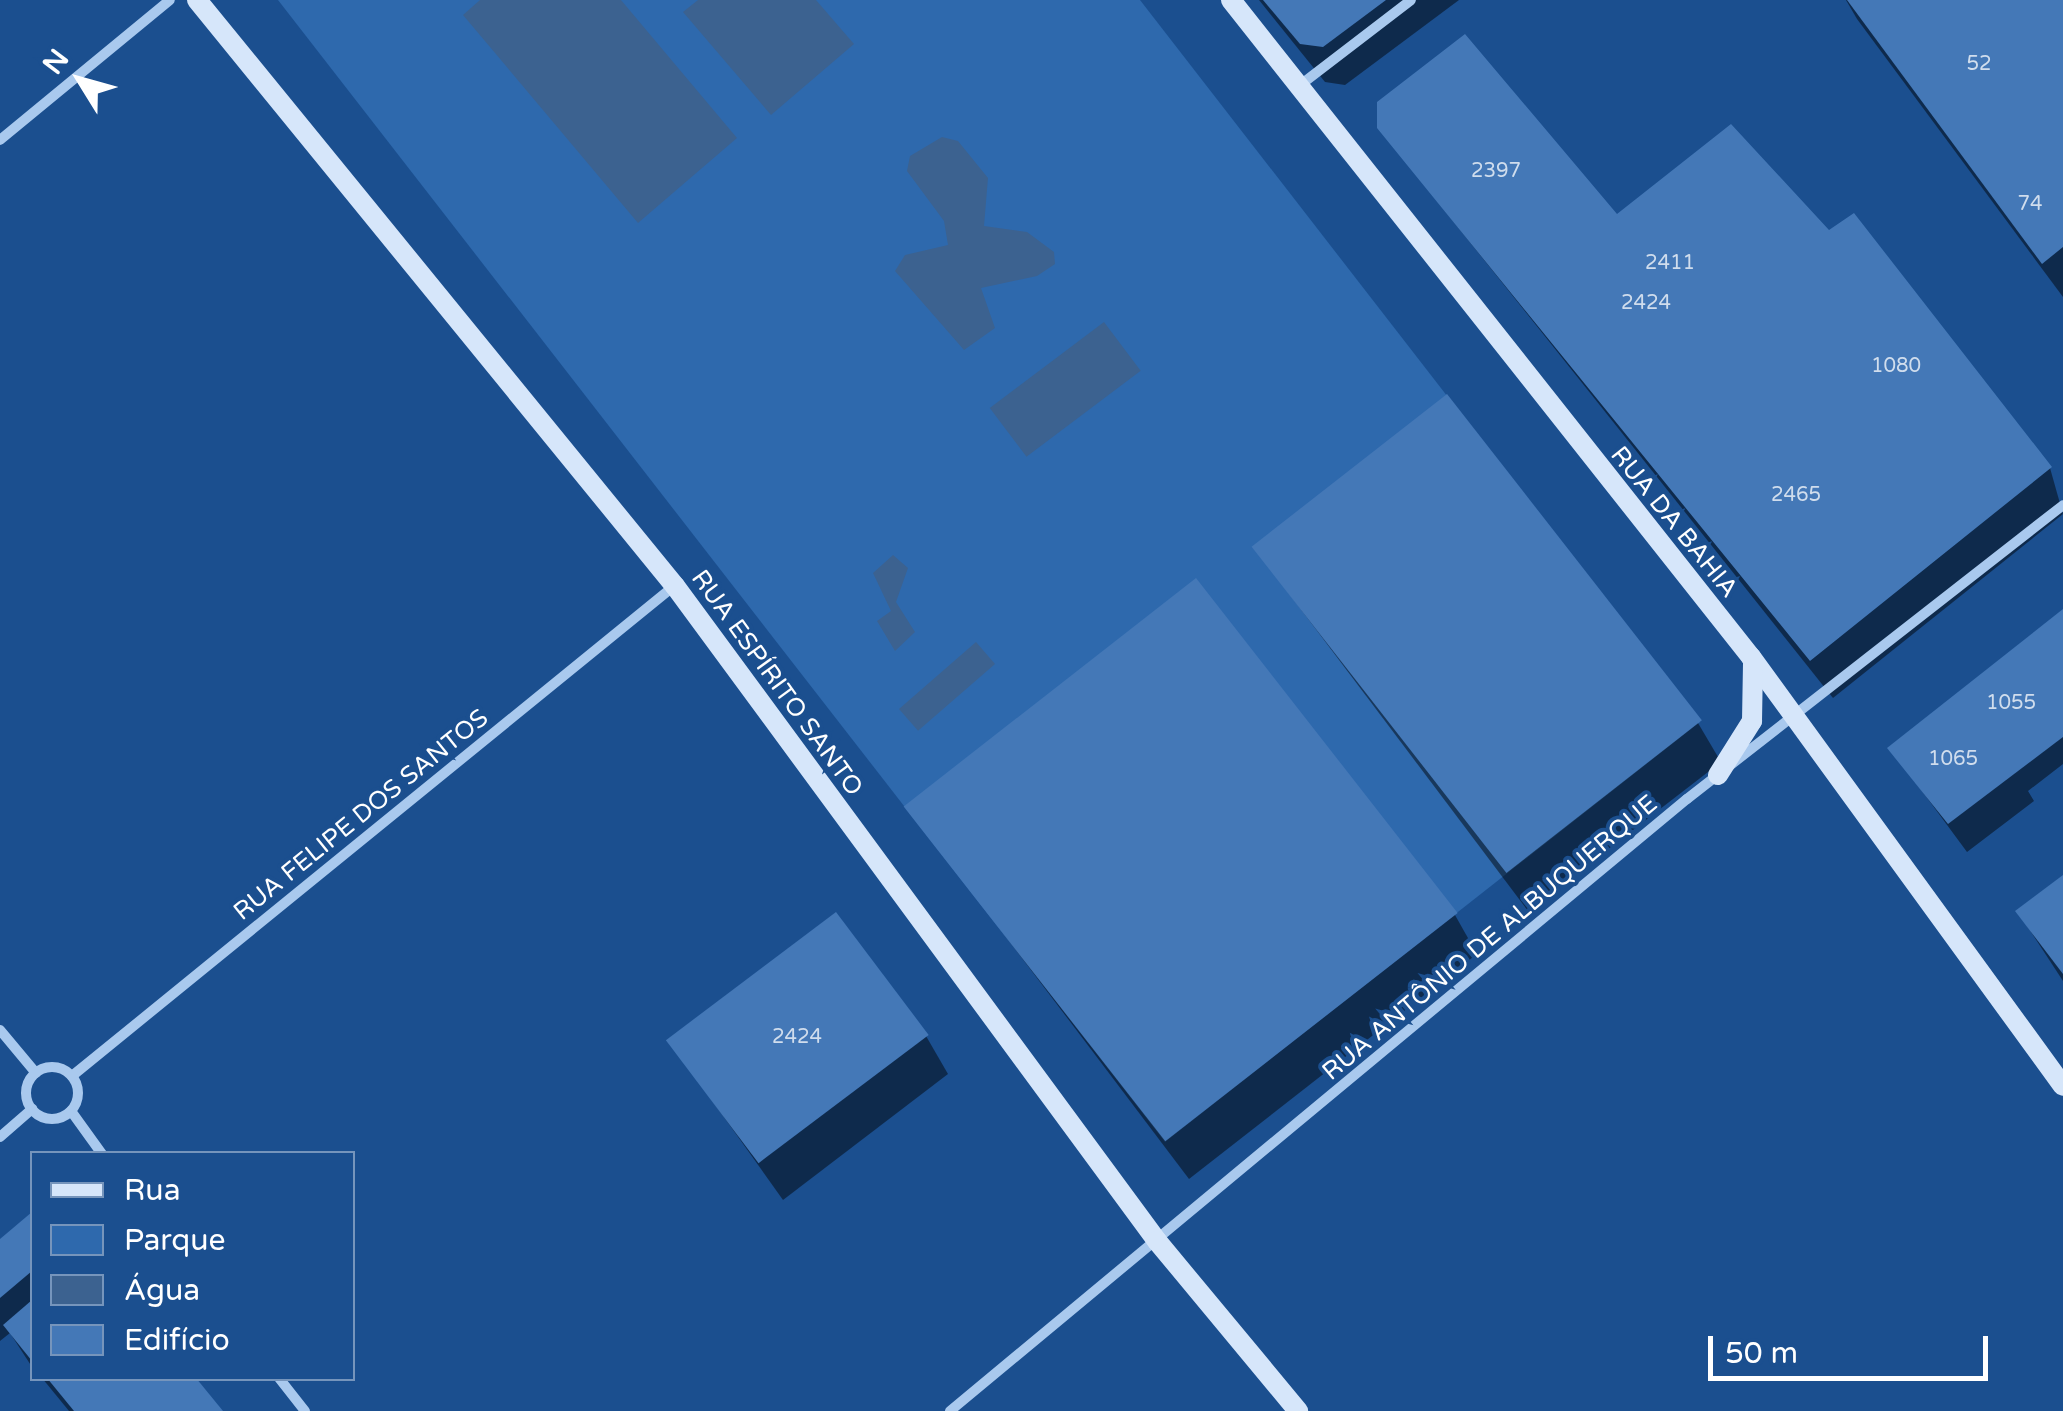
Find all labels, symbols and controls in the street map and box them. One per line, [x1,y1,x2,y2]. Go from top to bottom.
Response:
north arrow [30,30,130,130]
text: N [36,43,76,81]
house number: 52 [1966,52,1992,76]
house number: 2397 [1471,159,1521,183]
house number: 74 [2017,192,2043,216]
house number: 2411 [1645,251,1695,275]
house number: 2424 [1621,291,1671,315]
house number: 1080 [1871,354,1921,378]
street label: RUA DA BAHIA [1604,440,1744,604]
house number: 2465 [1771,483,1821,507]
street label: RUA ESPÍRITO SANTO [685,564,869,802]
house number: 1055 [1986,691,2036,715]
street label: RUA FELIPE DOS SANTOS [228,703,494,927]
house number: 1065 [1928,747,1978,771]
street label: RUA ANTÔNIO DE ALBUQUERQUE [1317,789,1663,1087]
house number: 2424 [772,1025,822,1049]
legend [30,1151,355,1381]
text: Rua [124,1172,181,1209]
text: Parque [124,1222,225,1259]
text: Água [124,1272,200,1309]
scale bar [1713,1316,1993,1378]
text: Edifício [124,1322,230,1359]
text: 50 m [1725,1335,1798,1372]

